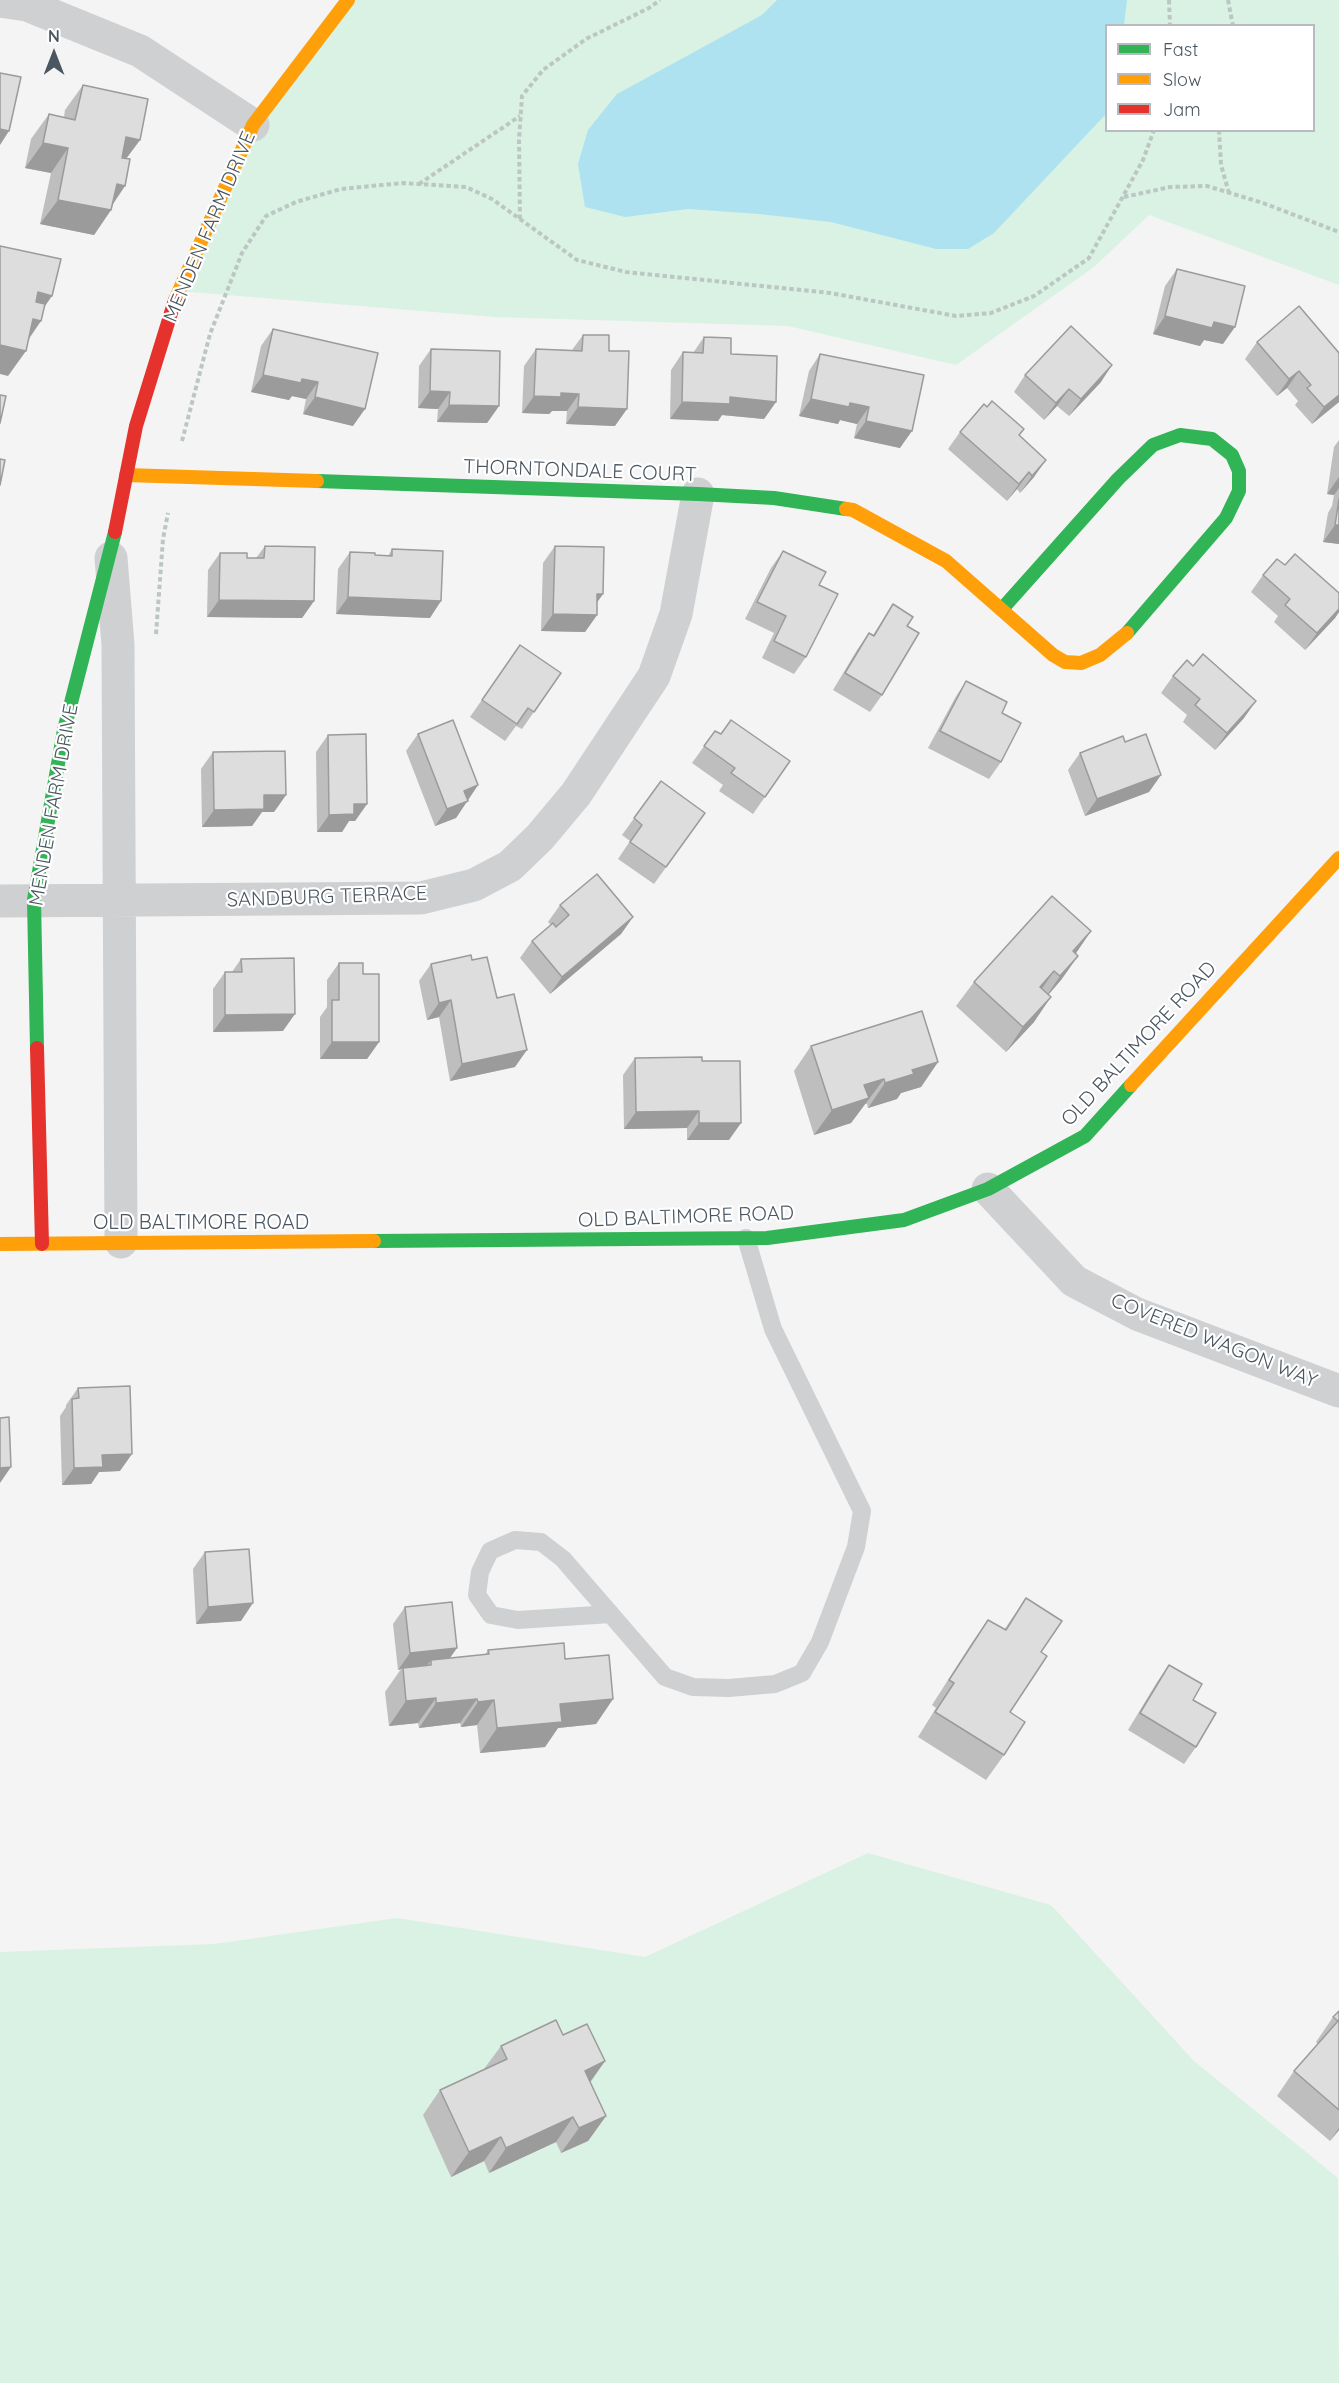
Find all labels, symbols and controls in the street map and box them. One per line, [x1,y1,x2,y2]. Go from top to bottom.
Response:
north arrow [24,24,84,84]
legend [1105,24,1315,132]
text: N [48,26,60,46]
text: Fast [1163,38,1198,61]
text: Slow [1163,68,1201,91]
text: Jam [1163,98,1201,121]
street label: MENDEN FARM DRIVE [159,128,261,326]
street label: THORNTONDALE COURT [463,455,697,487]
street label: MENDEN FARM DRIVE [24,702,84,908]
street label: SANDBURG TERRACE [226,882,428,912]
street label: OLD BALTIMORE ROAD [1057,957,1221,1131]
street label: OLD BALTIMORE ROAD [578,1201,794,1233]
street label: OLD BALTIMORE ROAD [93,1211,309,1235]
street label: COVERED WAGON WAY [1107,1289,1321,1393]

